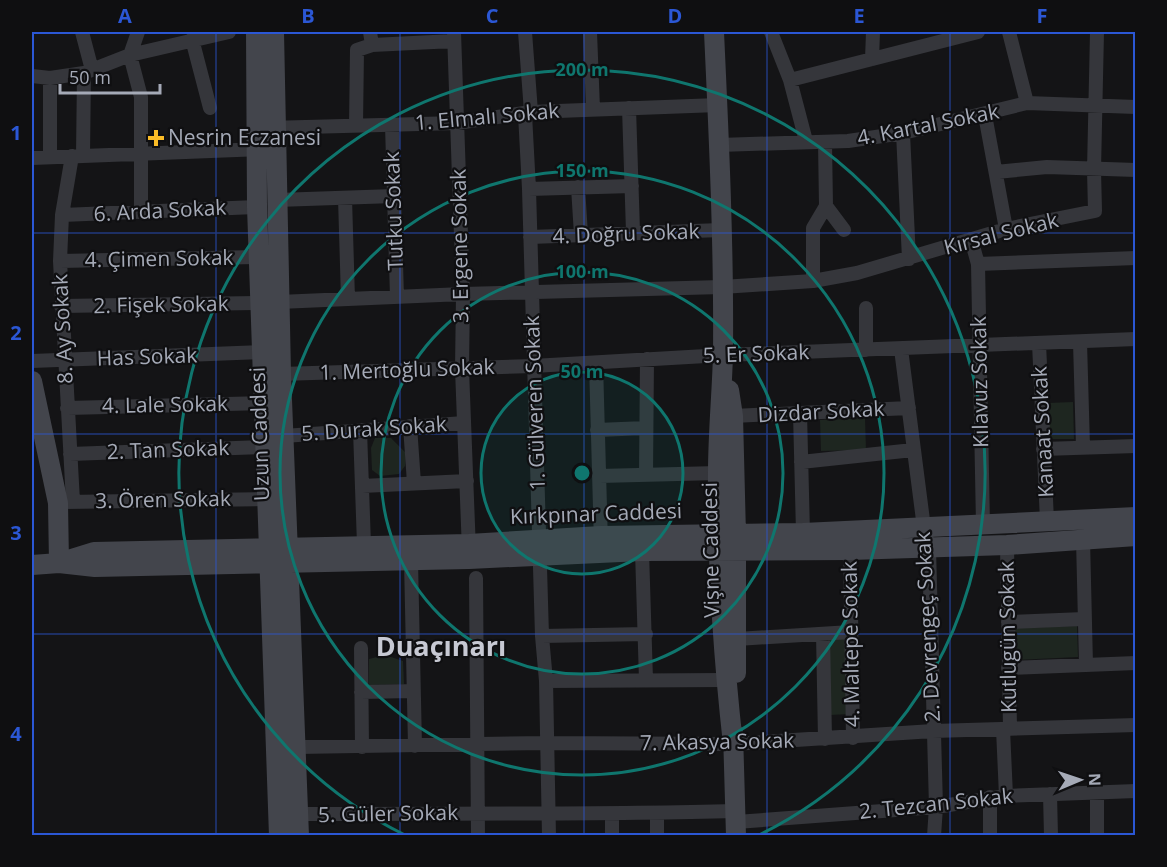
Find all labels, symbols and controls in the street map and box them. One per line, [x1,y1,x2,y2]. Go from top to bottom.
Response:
text: A [118,2,132,29]
text: B [301,2,315,29]
text: C [486,2,499,29]
text: D [668,2,682,29]
text: E [853,2,865,29]
text: F [1037,2,1047,29]
scale bar [60,57,160,95]
text: 200 m [555,57,609,81]
text: 50 m [69,65,111,89]
street label: 1. Elmalı Sokak [413,96,560,136]
street label: 4. Kartal Sokak [855,97,1001,151]
text: 1 [10,119,22,146]
place label: Nesrin Eczanesi [168,123,321,151]
marker: Nesrin Eczanesi [149,131,163,145]
street label: Tutku Sokak [377,151,409,271]
text: 150 m [555,158,609,182]
street label: 3. Ergene Sokak [444,169,474,323]
street label: 6. Arda Sokak [93,193,227,227]
street label: Kırsal Sokak [941,205,1061,261]
street label: 4. Doğru Sokak [552,216,700,250]
street label: 4. Çimen Sokak [84,243,234,273]
text: 100 m [555,259,609,283]
street label: 8. Ay Sokak [45,273,79,385]
street label: 2. Fişek Sokak [93,289,229,319]
street label: 1. Gülveren Sokak [517,315,551,491]
street label: Kılavuz Sokak [964,316,994,448]
text: 2 [10,319,22,346]
street label: 5. Er Sokak [702,337,810,369]
street label: Has Sokak [96,340,198,372]
street label: 1. Mertoğlu Sokak [319,352,495,386]
text: 50 m [561,359,603,383]
street label: Kanaat Sokak [1025,366,1059,498]
street label: Uzun Caddesi [243,367,275,502]
street label: 4. Lale Sokak [102,389,228,419]
street label: Dizdar Sokak [757,394,885,428]
street label: 5. Durak Sokak [300,409,448,447]
street label: 2. Tan Sokak [106,433,230,465]
centre of rings [572,463,592,483]
street label: Vişne Caddesi [695,482,725,618]
street label: 3. Ören Sokak [95,484,231,514]
street label: Kırkpınar Caddesi [509,496,683,530]
text: 3 [10,519,22,546]
street label: 2. Devrengeç Sokak [908,531,946,723]
street label: 4. Maltepe Sokak [835,561,865,727]
street label: Kutlugün Sokak [992,561,1022,713]
district label: Duaçınarı [376,627,506,664]
text: 4 [10,720,22,747]
street label: 7. Akasya Sokak [639,726,794,756]
north arrow [1050,750,1110,810]
text: N [1084,773,1106,786]
street label: 2. Tezcan Sokak [858,781,1014,825]
street label: 5. Güler Sokak [318,798,458,828]

